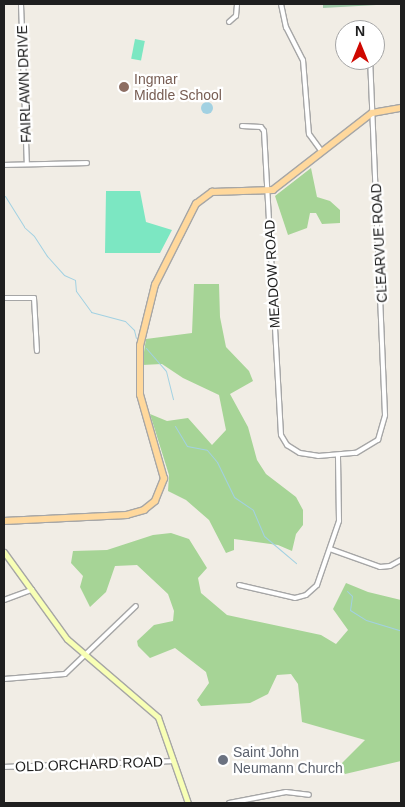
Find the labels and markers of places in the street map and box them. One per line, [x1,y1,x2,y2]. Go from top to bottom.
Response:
place label: Ingmar Middle School [134,71,222,104]
marker: Ingmar Middle School [118,81,130,93]
place label: Saint John Neumann Church [233,744,343,776]
marker: Saint John Neumann Church [217,754,229,766]

